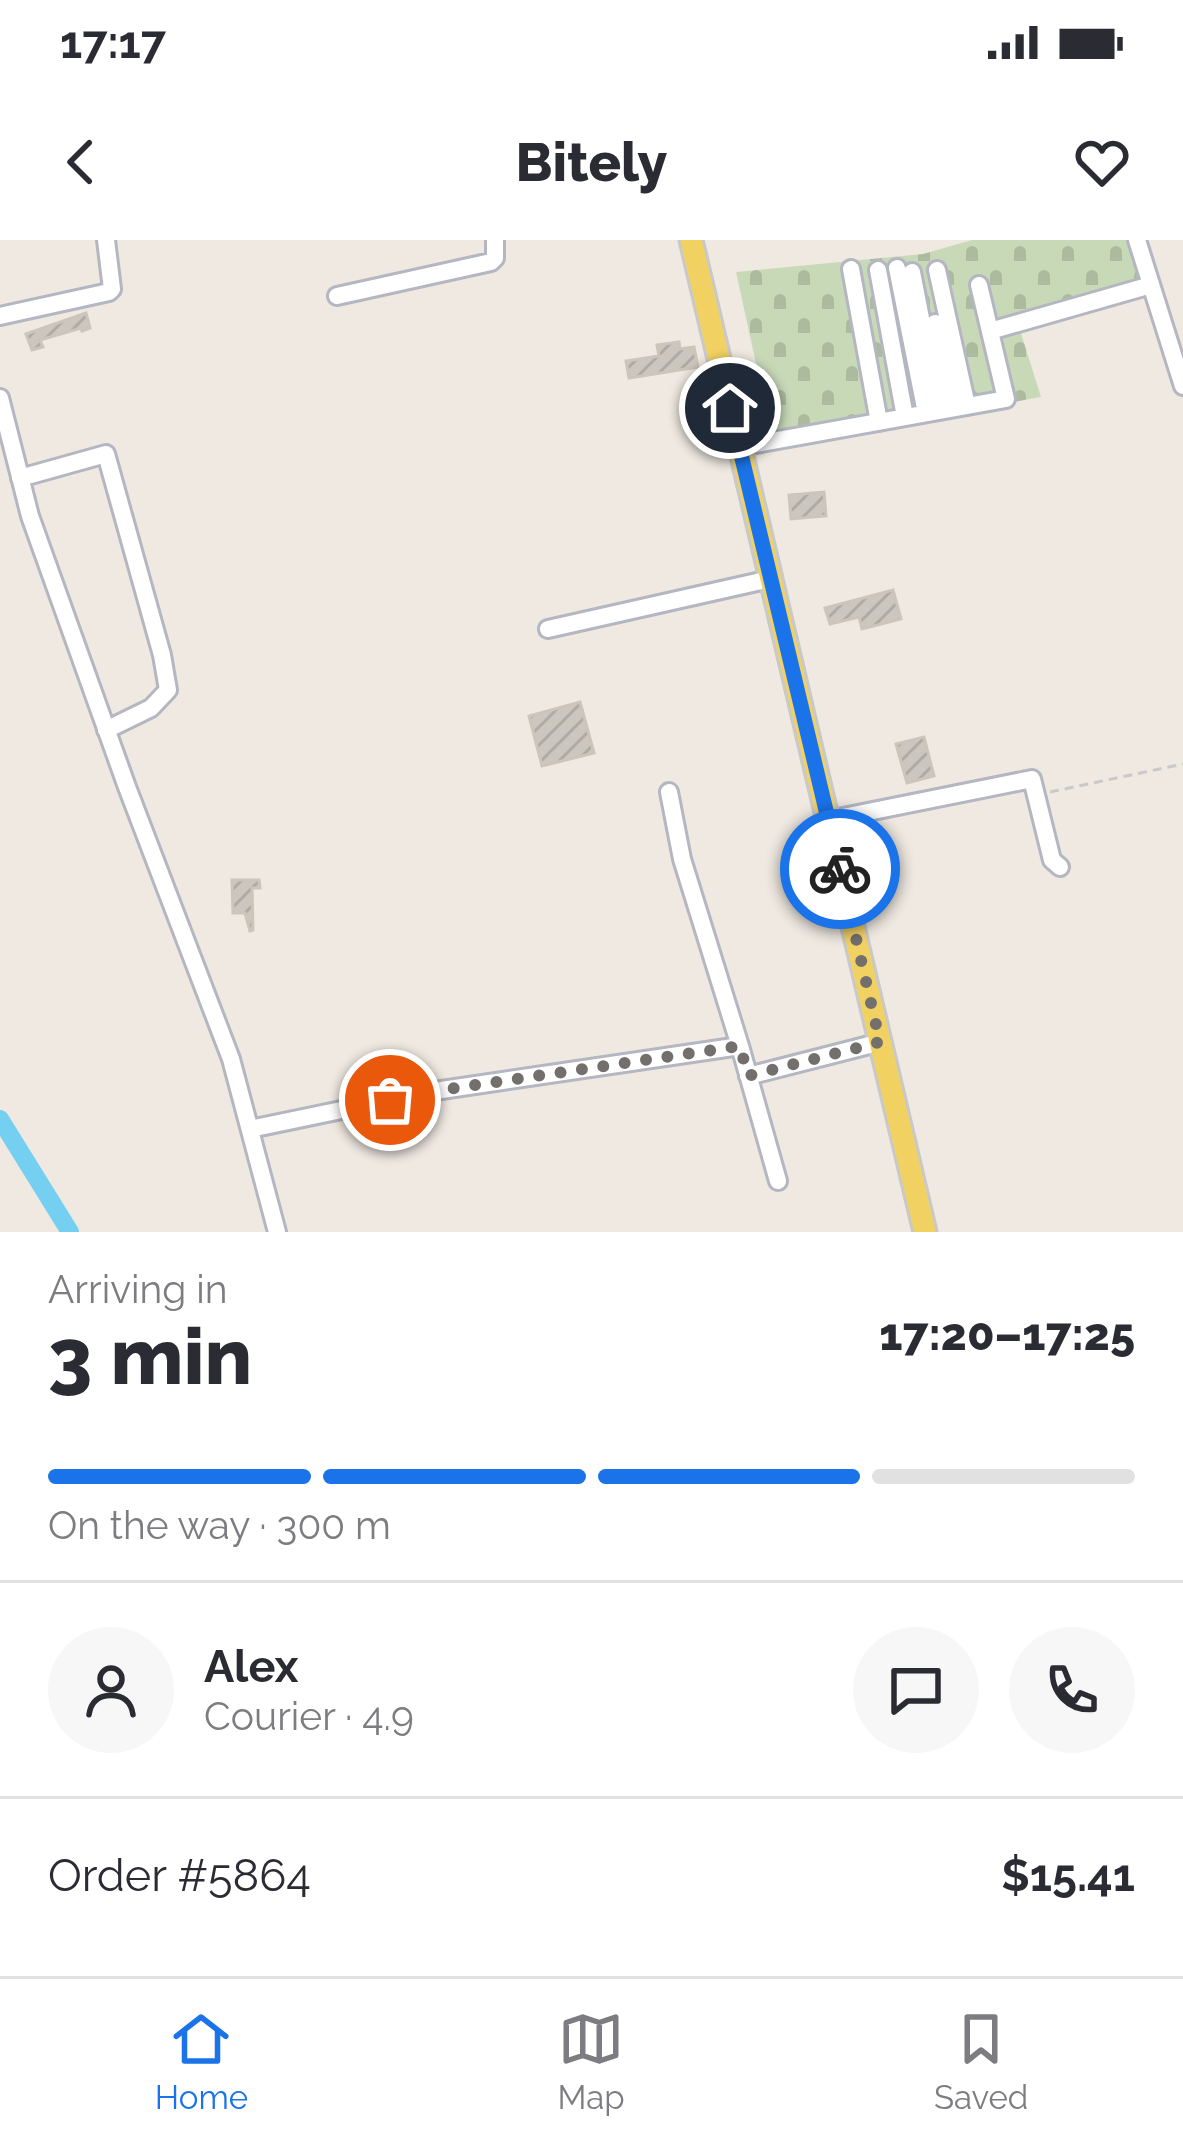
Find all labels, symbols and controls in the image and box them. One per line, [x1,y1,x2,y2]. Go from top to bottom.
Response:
text: 17:17 [60,16,166,69]
icon: back [48,129,114,195]
icon: heart [1069,129,1135,195]
text: Bitely [516,130,667,194]
pin [679,357,781,459]
icon: home [697,375,763,441]
courier [780,809,900,929]
icon: bike [807,836,873,902]
pin [339,1049,441,1151]
icon: bag [357,1067,423,1133]
text: Arriving in [48,1266,228,1312]
text: 17:20–17:25 [879,1308,1135,1361]
text: 3 min [48,1311,252,1402]
text: On the way · 300 m [48,1502,391,1548]
button: person [48,1627,174,1753]
button: chat [853,1627,979,1753]
button: phone [1009,1627,1135,1753]
text: Alex [204,1640,298,1693]
text: Courier · 4.9 [204,1693,414,1739]
text: Order #5864 [48,1849,311,1902]
text: $15.41 [1001,1849,1135,1902]
tab: Home [155,2006,248,2117]
tab: Map [557,2006,625,2117]
tab: Saved [934,2006,1028,2117]

